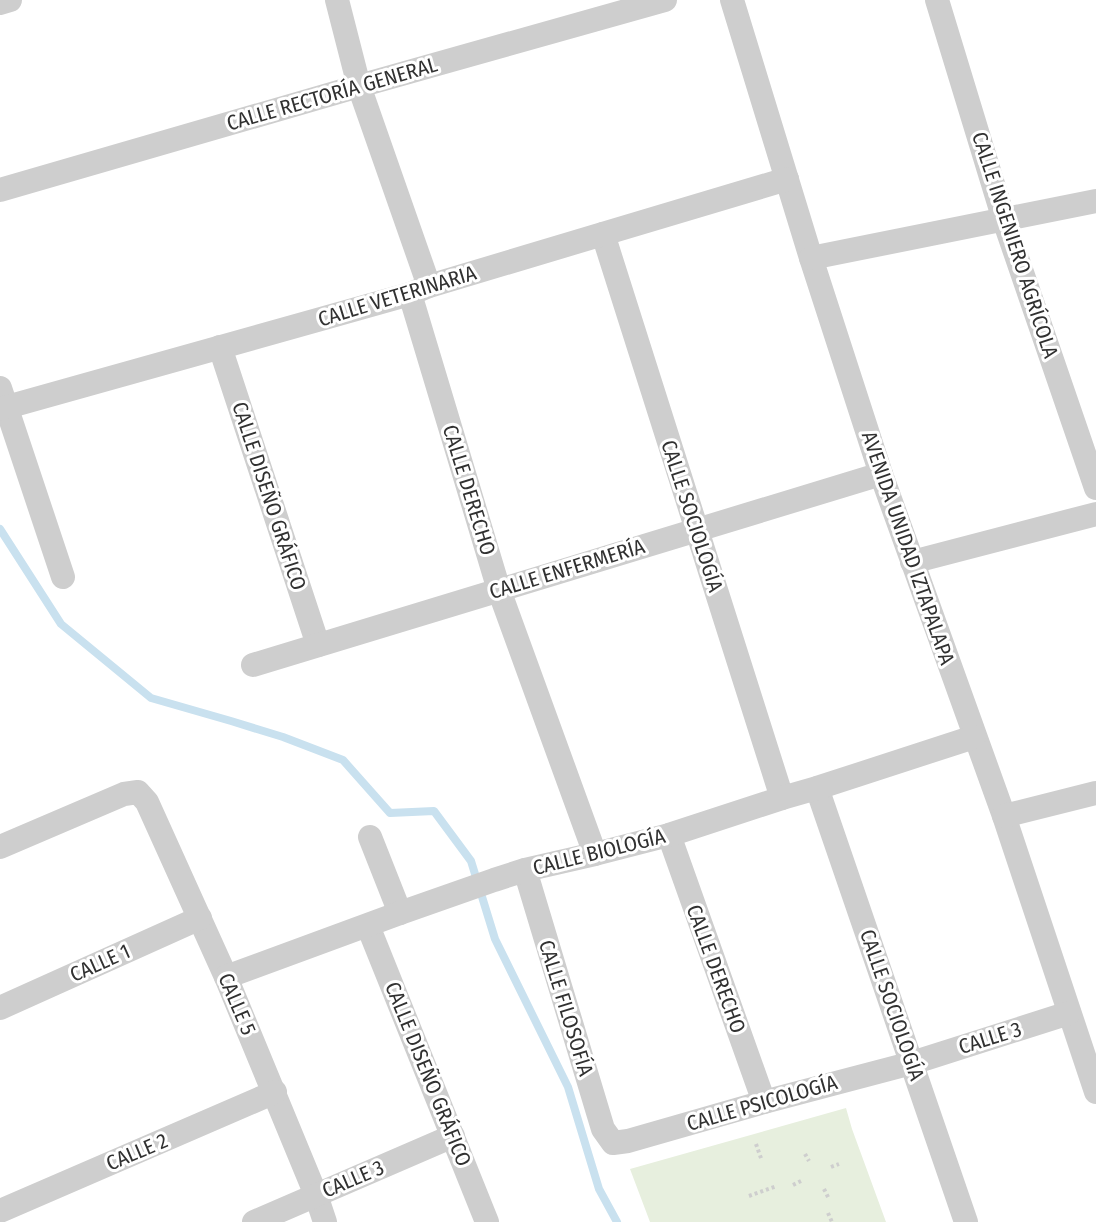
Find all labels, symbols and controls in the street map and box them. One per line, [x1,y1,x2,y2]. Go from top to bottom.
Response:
street label: CALLE RECTORÍA GENERAL [224,51,441,137]
street label: CALLE INGENIERO AGRÍCOLA [966,129,1064,361]
street label: CALLE VETERINARIA [315,260,479,332]
street label: CALLE DISEÑO GRÁFICO [226,398,312,594]
street label: CALLE DERECHO [437,422,501,558]
street label: AVENIDA UNIDAD IZTAPALAPA [856,428,960,668]
street label: CALLE SOCIOLOGÍA [655,437,729,595]
street label: CALLE ENFERMERÍA [486,533,648,605]
street label: CALLE BIOLOGÍA [530,823,668,881]
street label: CALLE DERECHO [681,901,751,1037]
street label: CALLE SOCIOLOGÍA [854,926,930,1084]
street label: CALLE FILOSOFÍA [533,937,599,1079]
street label: CALLE 1 [66,938,134,988]
street label: CALLE 5 [212,969,262,1039]
street label: CALLE DISEÑO GRÁFICO [379,978,477,1170]
street label: CALLE 3 [955,1016,1025,1060]
street label: CALLE PSICOLOGÍA [684,1069,840,1137]
street label: CALLE 2 [102,1127,172,1177]
street label: CALLE 3 [318,1154,388,1204]

